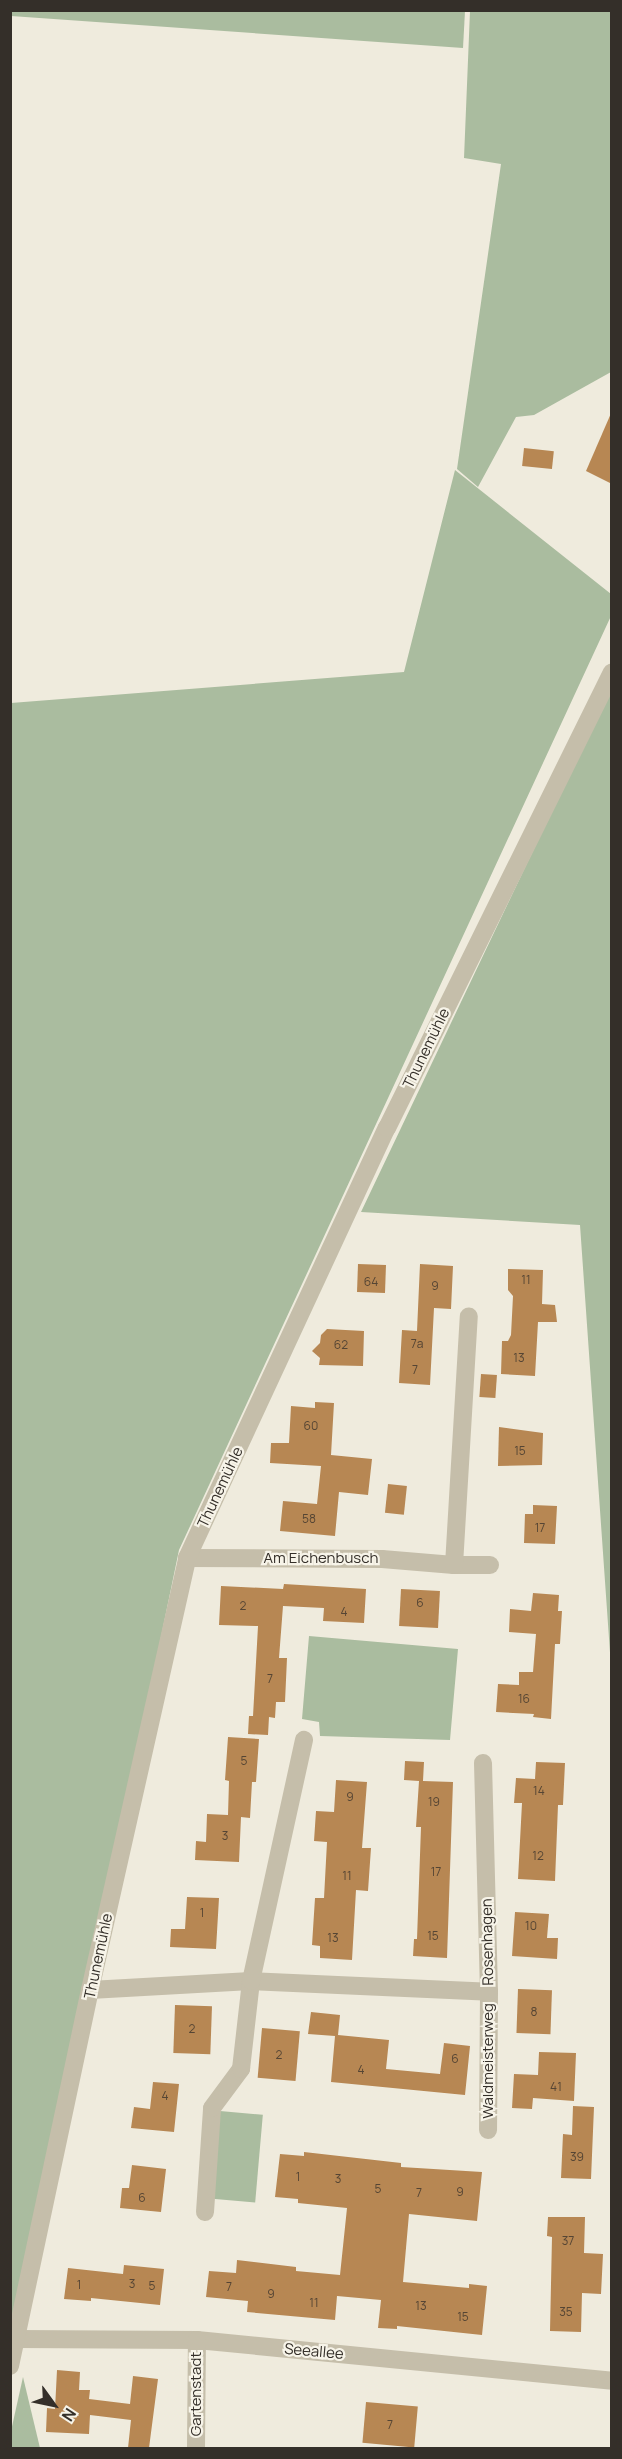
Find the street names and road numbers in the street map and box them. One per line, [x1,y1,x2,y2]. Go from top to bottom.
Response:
street label: Thunemühle [399,1005,453,1091]
street label: Thunemühle [193,1444,247,1530]
street label: Am Eichenbusch [264,1549,378,1567]
street label: Rosenhagen [477,1898,497,1986]
street label: Thunemühle [80,1912,116,2000]
street label: Waldmeisterweg [479,2003,497,2119]
street label: Seeallee [284,2339,344,2363]
street label: Gartenstadt [187,2352,205,2436]

